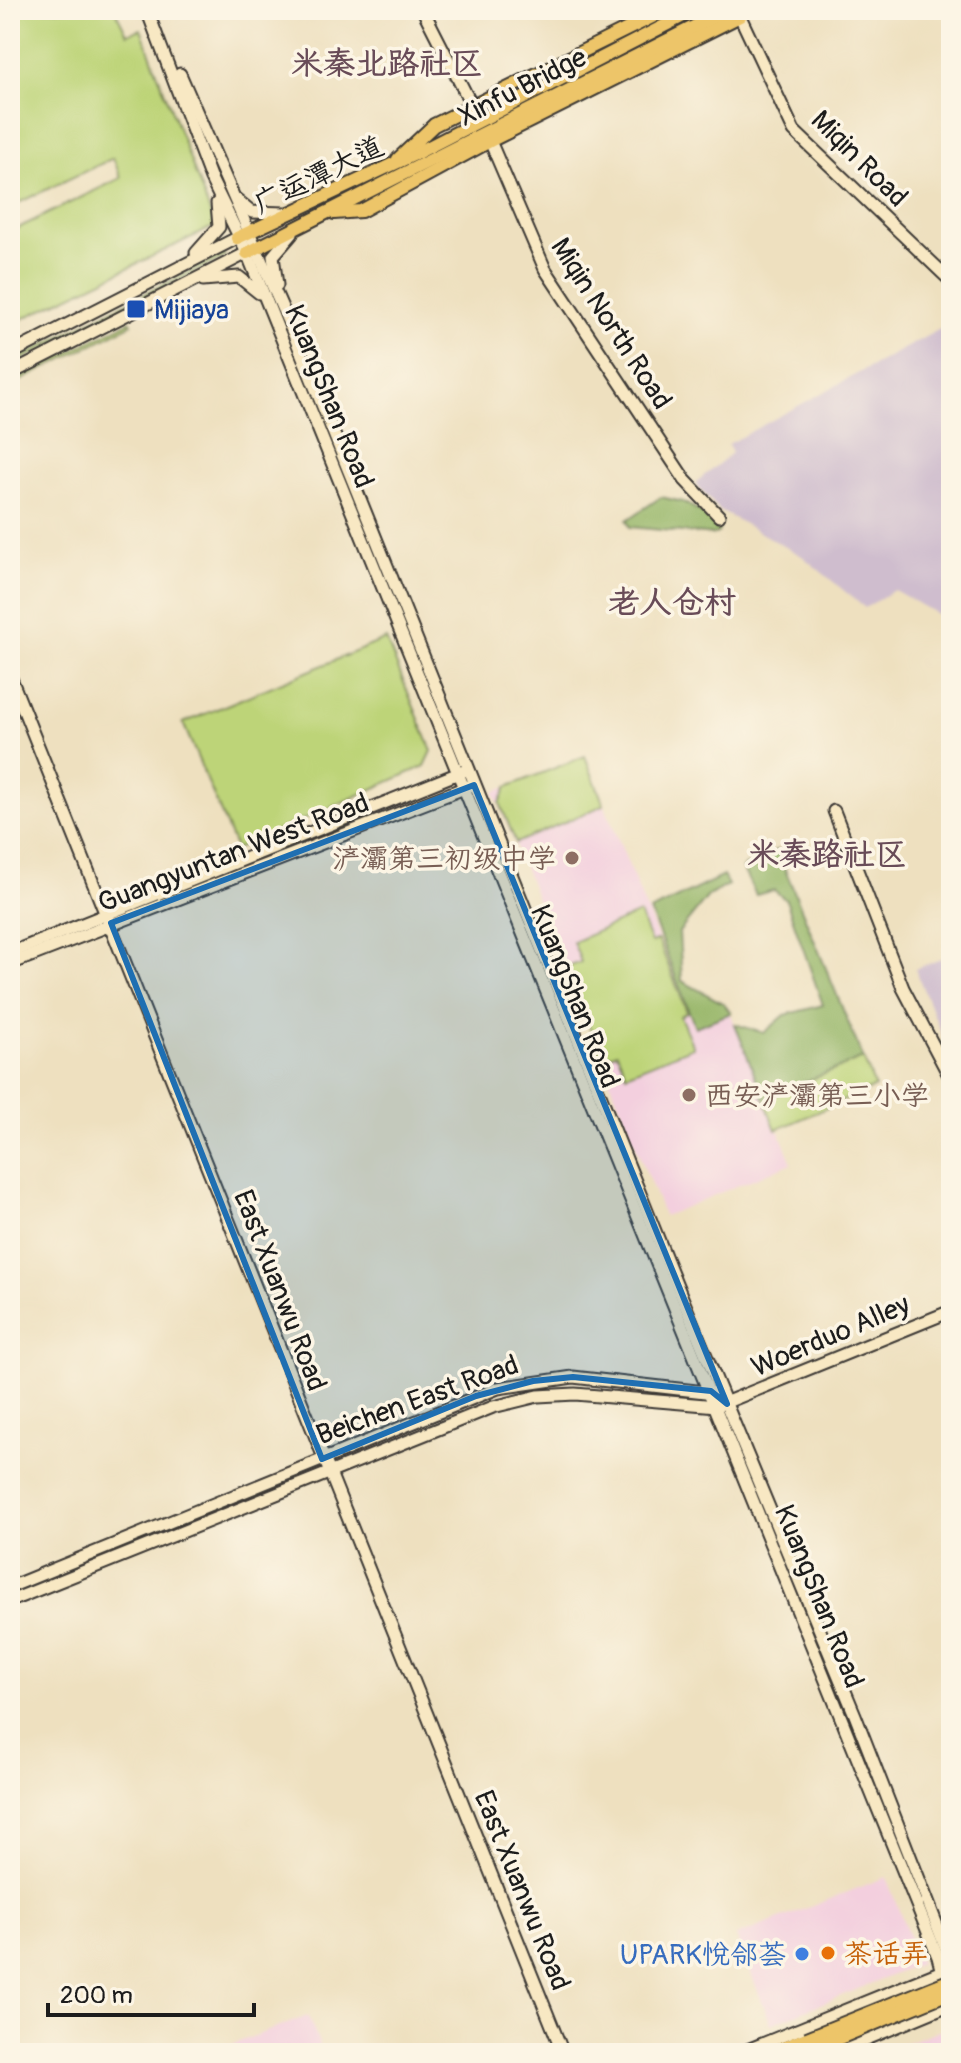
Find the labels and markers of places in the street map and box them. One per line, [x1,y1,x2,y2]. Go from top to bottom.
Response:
place label: Mijiaya [154,293,229,328]
marker: Mijiaya [125,298,147,320]
place label: 浐灞第三初级中学 [332,842,556,877]
marker: 浐灞第三初级中学 [563,849,581,867]
place label: 西安浐灞第三小学 [705,1079,929,1114]
marker: 西安浐灞第三小学 [680,1086,698,1104]
place label: 茶话弄 [844,1937,928,1972]
place label: UPARK悦邻荟 [620,1938,786,1973]
marker: 茶话弄 [819,1944,837,1962]
marker: UPARK悦邻荟 [793,1945,811,1963]

